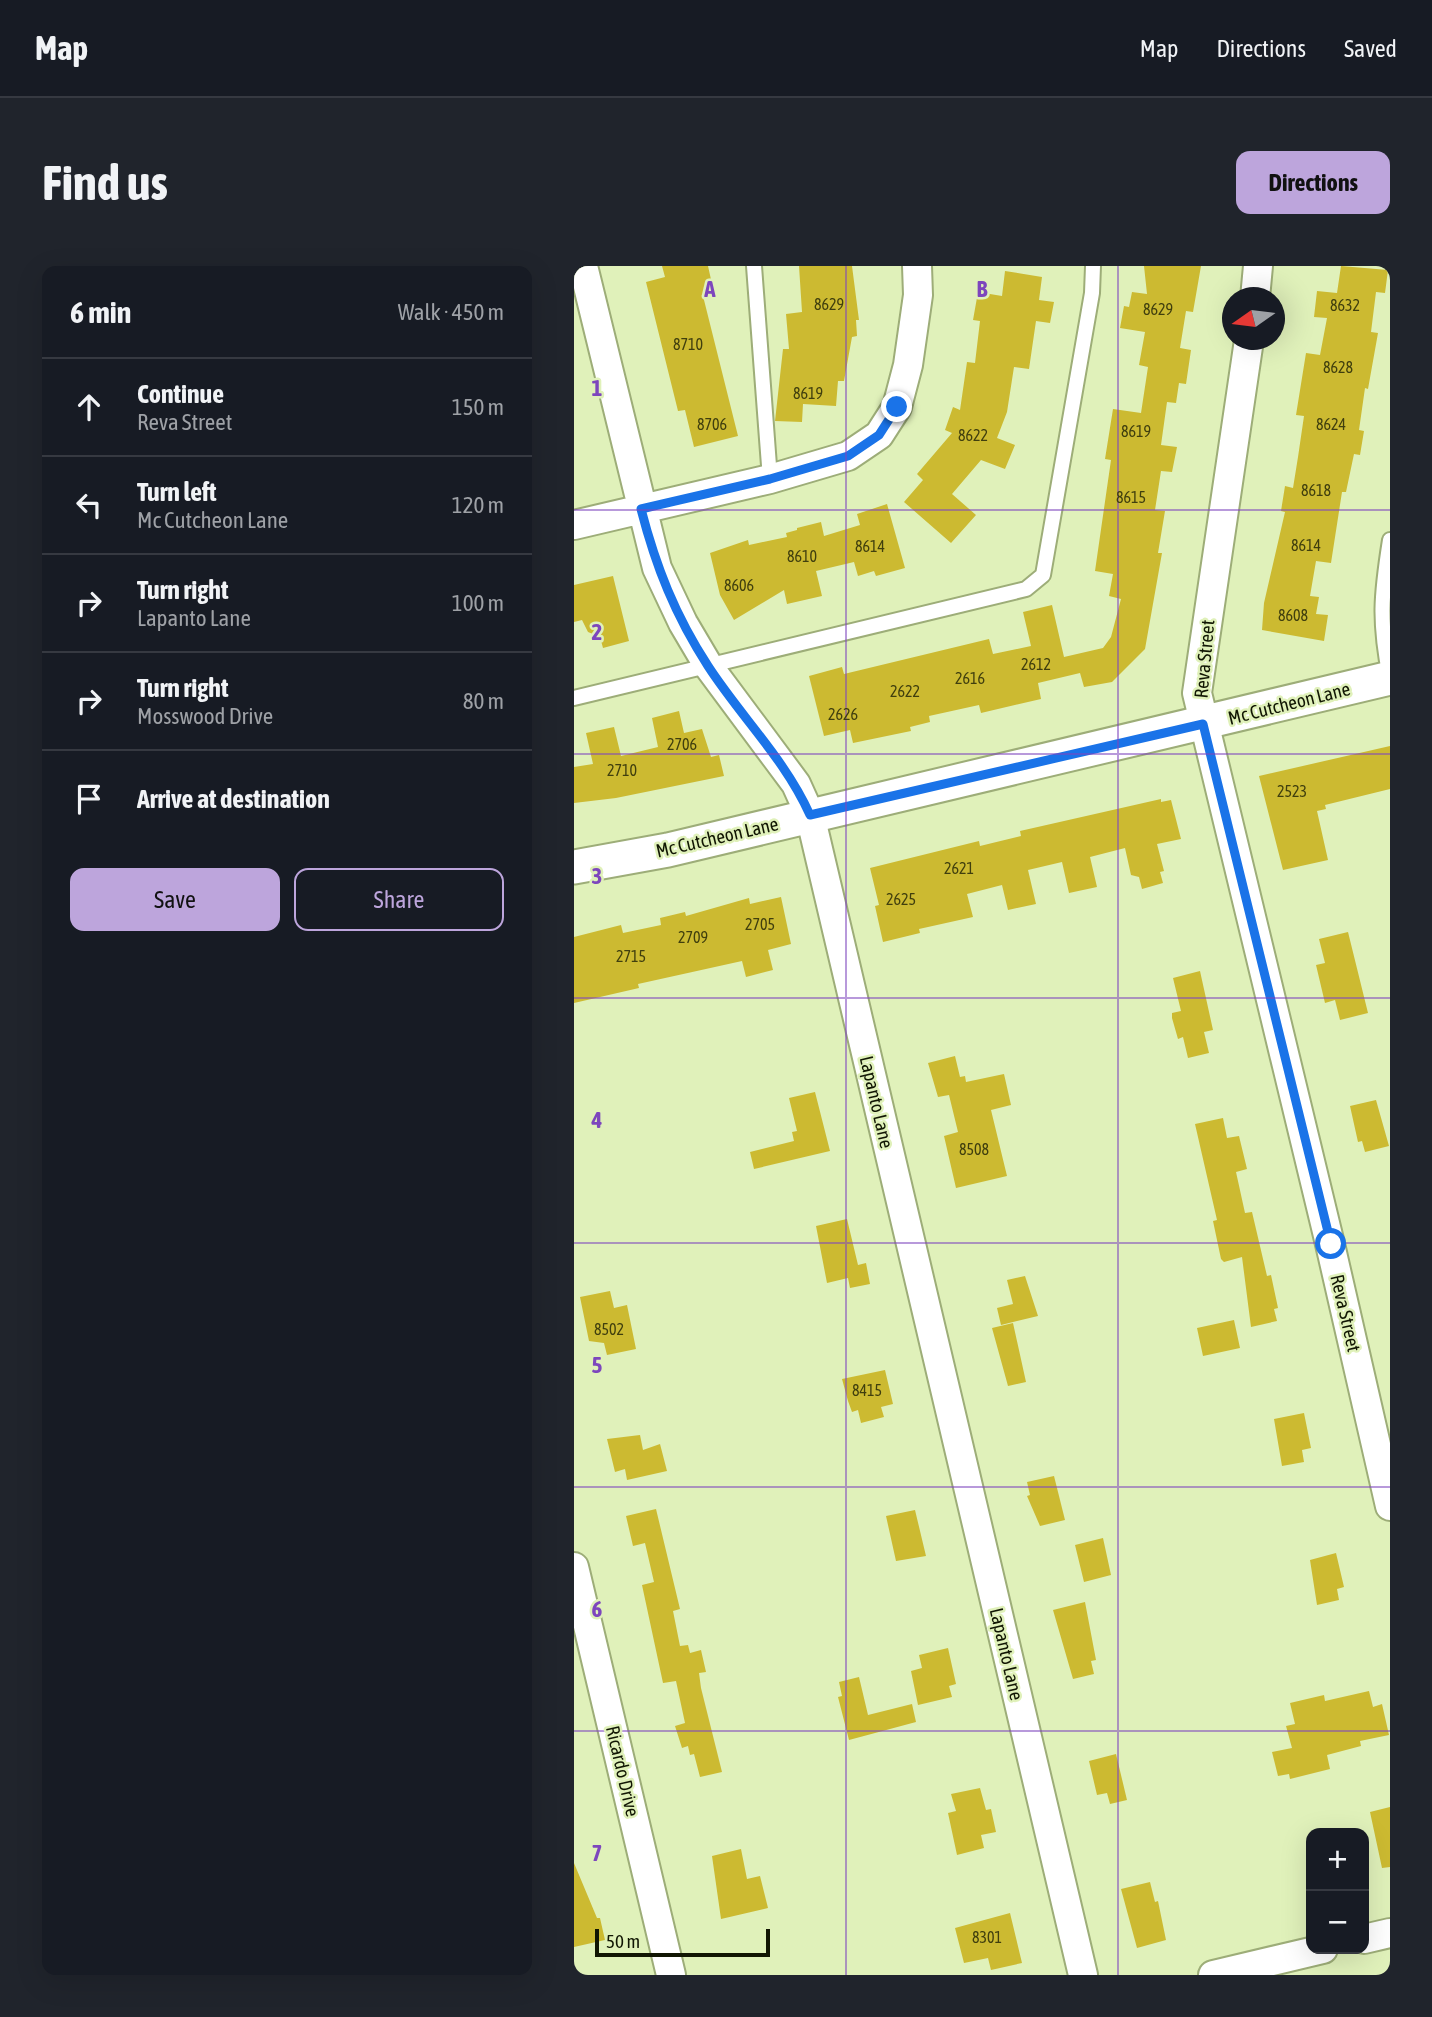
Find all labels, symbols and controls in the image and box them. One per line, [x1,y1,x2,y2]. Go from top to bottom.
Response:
text: Map [35,29,88,67]
text: Map [1140,35,1178,62]
text: Directions [1216,35,1306,62]
text: Saved [1344,35,1397,62]
button: Directions [1236,151,1390,214]
text: Find us [42,154,168,210]
text: A [703,276,716,302]
text: B [977,276,988,302]
north arrow [1222,287,1285,350]
text: 6 min [70,295,131,329]
house number: 8629 [814,295,844,313]
house number: 8632 [1330,296,1360,314]
text: Walk · 450 m [398,299,504,325]
house number: 8629 [1143,300,1173,318]
house number: 8710 [673,335,703,353]
house number: 8628 [1323,358,1353,376]
text: 1 [592,375,603,401]
text: Continue [137,379,224,409]
house number: 8619 [793,384,823,402]
icon: ahead [70,388,108,426]
route end [881,391,912,422]
text: 150 m [452,394,504,420]
text: Reva Street [137,409,232,435]
house number: 8706 [697,415,727,433]
house number: 8624 [1316,415,1346,433]
house number: 8619 [1121,422,1151,440]
house number: 8622 [958,426,988,444]
text: Turn left [137,477,217,507]
house number: 8618 [1301,481,1331,499]
icon: left [70,486,108,524]
house number: 8615 [1116,488,1146,506]
text: 120 m [452,492,504,518]
text: Mc Cutcheon Lane [137,507,288,533]
house number: 8614 [1291,536,1321,554]
house number: 8614 [855,537,885,555]
house number: 8610 [787,547,817,565]
text: Turn right [137,575,228,605]
house number: 8606 [724,576,754,594]
icon: right [70,584,108,622]
text: 100 m [452,590,504,616]
text: Lapanto Lane [137,605,251,631]
house number: 8608 [1278,606,1308,624]
text: 2 [592,619,602,645]
street label: Reva Street [1190,619,1218,699]
house number: 2612 [1021,655,1051,673]
house number: 2616 [955,669,985,687]
text: Turn right [137,673,228,703]
street label: Mc Cutcheon Lane [1226,677,1352,729]
icon: right [70,682,108,720]
house number: 2622 [890,682,920,700]
text: 80 m [463,688,504,714]
text: Mosswood Drive [137,703,273,729]
house number: 2626 [828,705,858,723]
house number: 2706 [667,735,697,753]
house number: 2710 [607,761,637,779]
icon: arrive [70,780,108,818]
house number: 2523 [1277,782,1307,800]
text: Arrive at destination [137,784,330,814]
street label: Mc Cutcheon Lane [654,812,780,862]
house number: 2621 [944,859,974,877]
text: 3 [592,863,602,889]
button: Save [70,868,280,931]
button: Share [294,868,504,931]
house number: 2625 [886,890,916,908]
house number: 2705 [745,915,775,933]
house number: 2709 [678,928,708,946]
house number: 2715 [616,947,646,965]
street label: Lapanto Lane [856,1054,898,1150]
text: 4 [591,1107,603,1133]
house number: 8508 [959,1140,989,1158]
route start [1315,1228,1346,1259]
street label: Reva Street [1326,1272,1366,1354]
house number: 8502 [594,1320,624,1338]
text: 5 [592,1352,603,1378]
house number: 8415 [852,1381,882,1399]
text: 6 [592,1596,603,1622]
street label: Lapanto Lane [986,1606,1028,1702]
street label: Ricardo Drive [602,1723,644,1819]
map controls [1306,1828,1369,1954]
button: + [1306,1828,1369,1891]
text: 7 [592,1840,602,1866]
button: − [1306,1891,1369,1954]
scale bar [595,1926,770,1958]
house number: 8301 [972,1928,1002,1946]
text: 50 m [606,1930,640,1952]

